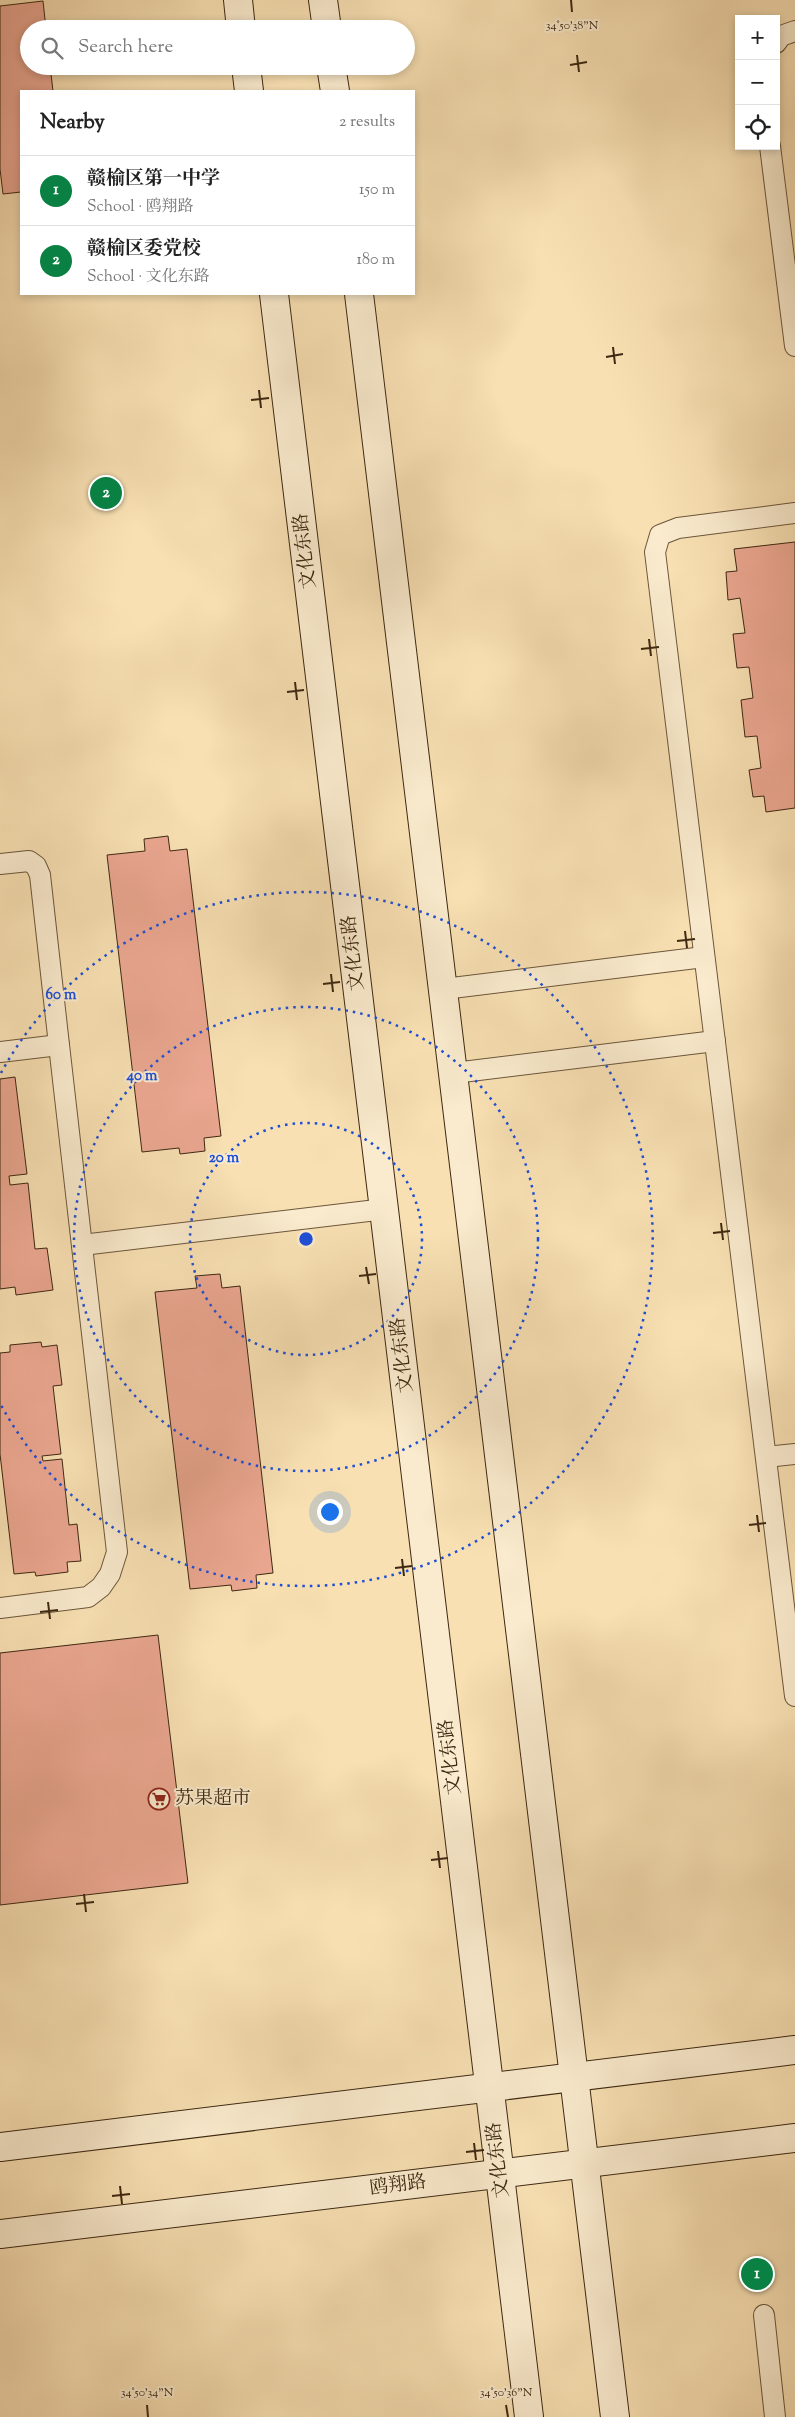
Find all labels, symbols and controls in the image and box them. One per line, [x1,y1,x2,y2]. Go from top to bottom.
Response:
map controls [735,15,780,150]
button: + [735,15,780,60]
text: 34°50'38"N [546,17,599,35]
search box [20,20,415,75]
icon: search [38,34,66,62]
text: Search here [78,34,173,61]
button: − [735,60,780,105]
button: locate [735,105,780,150]
text: Nearby [40,108,105,138]
text: 2 results [339,111,395,134]
text: 赣榆区第一中学 [87,166,220,193]
text: 1 [53,179,59,202]
text: 150 m [359,179,395,202]
text: School · 鸥翔路 [87,196,194,219]
text: 赣榆区委党校 [87,236,201,263]
text: 2 [52,249,60,272]
text: 180 m [356,249,395,272]
text: School · 文化东路 [87,266,210,289]
pin: 2 [90,474,122,512]
street label: 文化东路 [288,512,324,590]
street label: 文化东路 [336,914,372,992]
text: 60 m [46,985,77,1006]
text: 40 m [126,1066,158,1087]
text: 20 m [209,1148,240,1169]
centre of rings [297,1230,315,1248]
street label: 文化东路 [385,1316,421,1394]
your location [317,1499,343,1525]
street label: 文化东路 [433,1718,469,1796]
place label: 苏果超市 [175,1786,251,1813]
supermarket icon: 苏果超市 [147,1787,171,1811]
street label: 文化东路 [481,2121,517,2199]
street label: 鸥翔路 [368,2169,428,2203]
pin: 1 [741,2255,773,2293]
text: 34°50'34"N [121,2384,174,2402]
text: 34°50'36"N [480,2384,533,2402]

